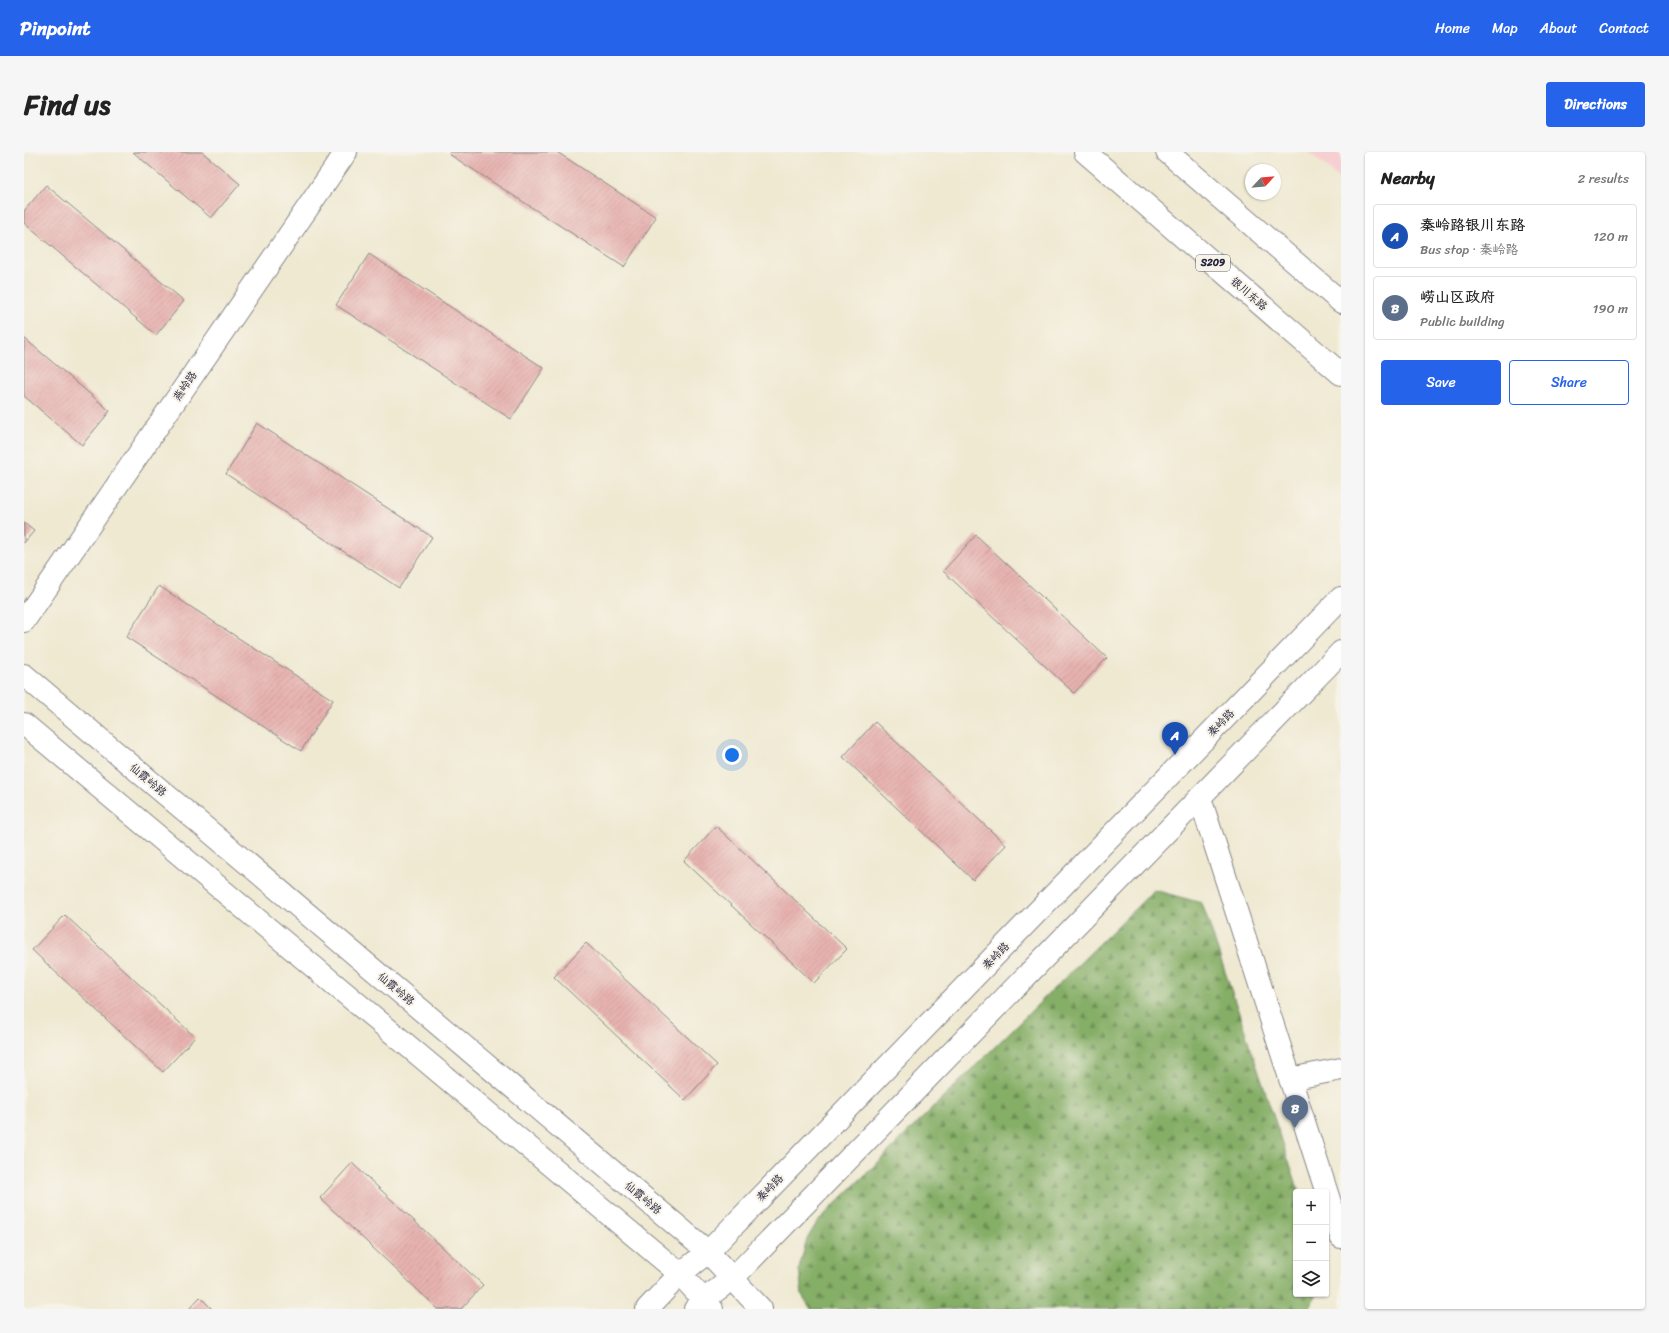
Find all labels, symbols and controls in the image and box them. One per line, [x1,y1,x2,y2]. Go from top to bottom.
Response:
text: Pinpoint [20,12,91,45]
text: Home [1435,16,1470,41]
text: Map [1492,16,1518,41]
text: About [1540,16,1577,41]
text: Contact [1599,16,1649,41]
text: Find us [24,80,111,129]
button: Directions [1546,82,1645,127]
text: Nearby [1381,163,1435,193]
north arrow [1245,164,1281,200]
text: 2 results [1578,167,1629,190]
text: 秦岭路银川东路 [1420,212,1525,238]
text: A [1391,225,1399,248]
text: 120 m [1593,225,1628,248]
text: Bus stop · 秦岭路 [1420,238,1518,261]
road number: S209 [1196,255,1230,271]
street label: 银川东路 [1226,272,1272,316]
text: 崂山区政府 [1420,284,1495,310]
text: B [1391,297,1399,320]
text: 190 m [1593,297,1628,320]
text: Public building [1420,310,1505,333]
button: Save [1381,360,1501,405]
button: Share [1509,360,1629,405]
street label: 燕岭路 [168,367,202,405]
street label: 秦岭路 [1203,705,1239,741]
pin: A [1162,722,1188,755]
your location [722,745,742,765]
street label: 仙霞岭路 [125,759,171,801]
street label: 秦岭路 [978,938,1014,974]
street label: 仙霞岭路 [373,968,419,1010]
pin: B [1282,1095,1308,1128]
street label: 秦岭路 [752,1170,788,1206]
street label: 仙霞岭路 [620,1177,666,1219]
map controls [1293,1189,1329,1297]
button: + [1293,1189,1329,1225]
button: − [1293,1225,1329,1261]
button: layers [1293,1261,1329,1297]

